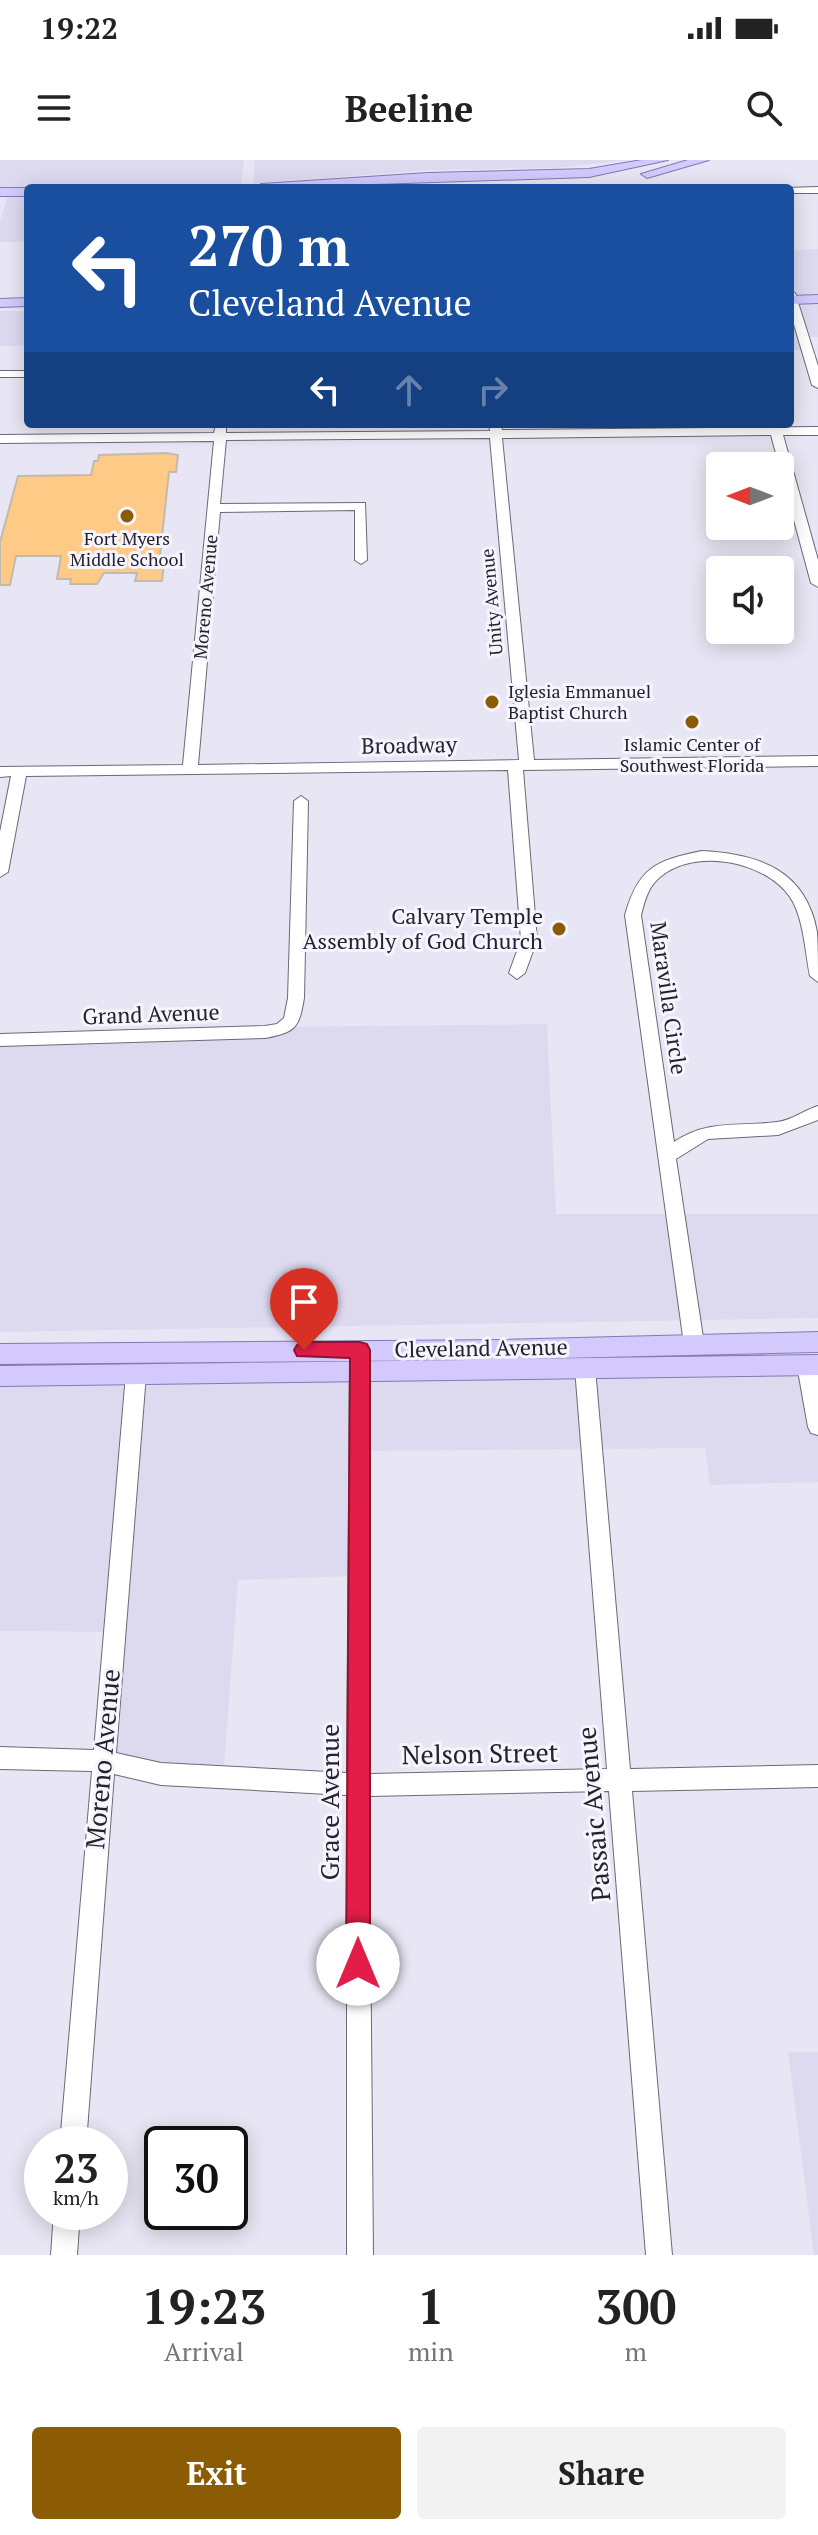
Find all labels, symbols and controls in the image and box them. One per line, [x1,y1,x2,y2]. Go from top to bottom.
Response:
text: 19:22 [40,8,118,48]
text: Beeline [345,85,473,132]
icon: menu [32,86,76,130]
icon: search [742,86,786,130]
text: 270 m [188,208,350,282]
icon: left [56,216,160,320]
text: Cleveland Avenue [188,279,472,326]
icon: left [303,368,347,412]
icon: ahead [387,368,431,412]
icon: right [471,368,515,412]
north arrow [706,452,794,540]
map controls [706,452,794,644]
marker: Fort Myers Middle School [118,507,136,525]
place label: Fort Myers Middle School [70,526,184,571]
street label: Moreno Avenue [188,534,222,660]
street label: Unity Avenue [474,548,508,656]
button: sound [706,556,794,644]
place label: Iglesia Emmanuel Baptist Church [508,679,651,724]
marker: Iglesia Emmanuel Baptist Church [483,693,501,711]
marker: Islamic Center of Southwest Florida [683,713,701,731]
street label: Broadway [361,729,458,760]
place label: Islamic Center of Southwest Florida [620,732,764,777]
place label: Calvary Temple Assembly of God Church [303,901,543,955]
street label: Maravilla Circle [644,919,695,1076]
marker: Calvary Temple Assembly of God Church [550,920,568,938]
street label: Grand Avenue [82,997,220,1030]
pin [270,1268,338,1350]
icon: arrive [282,1280,326,1324]
street label: Cleveland Avenue [394,1331,568,1364]
street label: Moreno Avenue [77,1667,127,1850]
street label: Grace Avenue [312,1724,346,1880]
street label: Passaic Avenue [568,1725,618,1903]
street label: Nelson Street [401,1735,559,1771]
position arrow [316,1922,400,2006]
speed limit sign: 30 [144,2126,248,2230]
text: 23 [53,2141,99,2194]
text: km/h [53,2184,99,2211]
text: 19:23 [141,2274,266,2338]
text: 1 [417,2274,444,2338]
text: 300 [595,2274,677,2338]
text: Arrival [164,2334,244,2368]
text: min [408,2334,454,2368]
text: m [625,2334,647,2368]
button: Exit [32,2427,401,2519]
button: Share [417,2427,786,2519]

